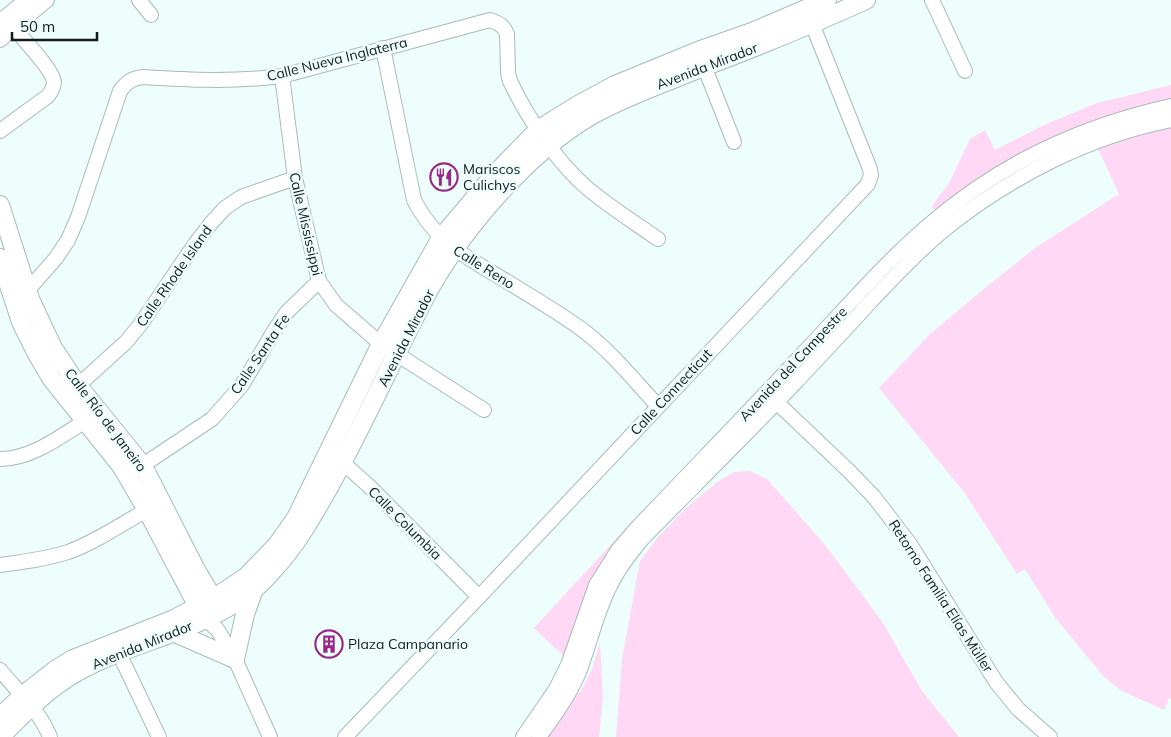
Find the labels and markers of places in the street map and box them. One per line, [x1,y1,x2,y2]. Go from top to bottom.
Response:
place label: Mariscos Culichys [463,160,521,194]
restaurant icon: Mariscos Culichys [429,162,459,192]
building icon: Plaza Campanario [314,629,344,659]
place label: Plaza Campanario [348,635,468,653]

